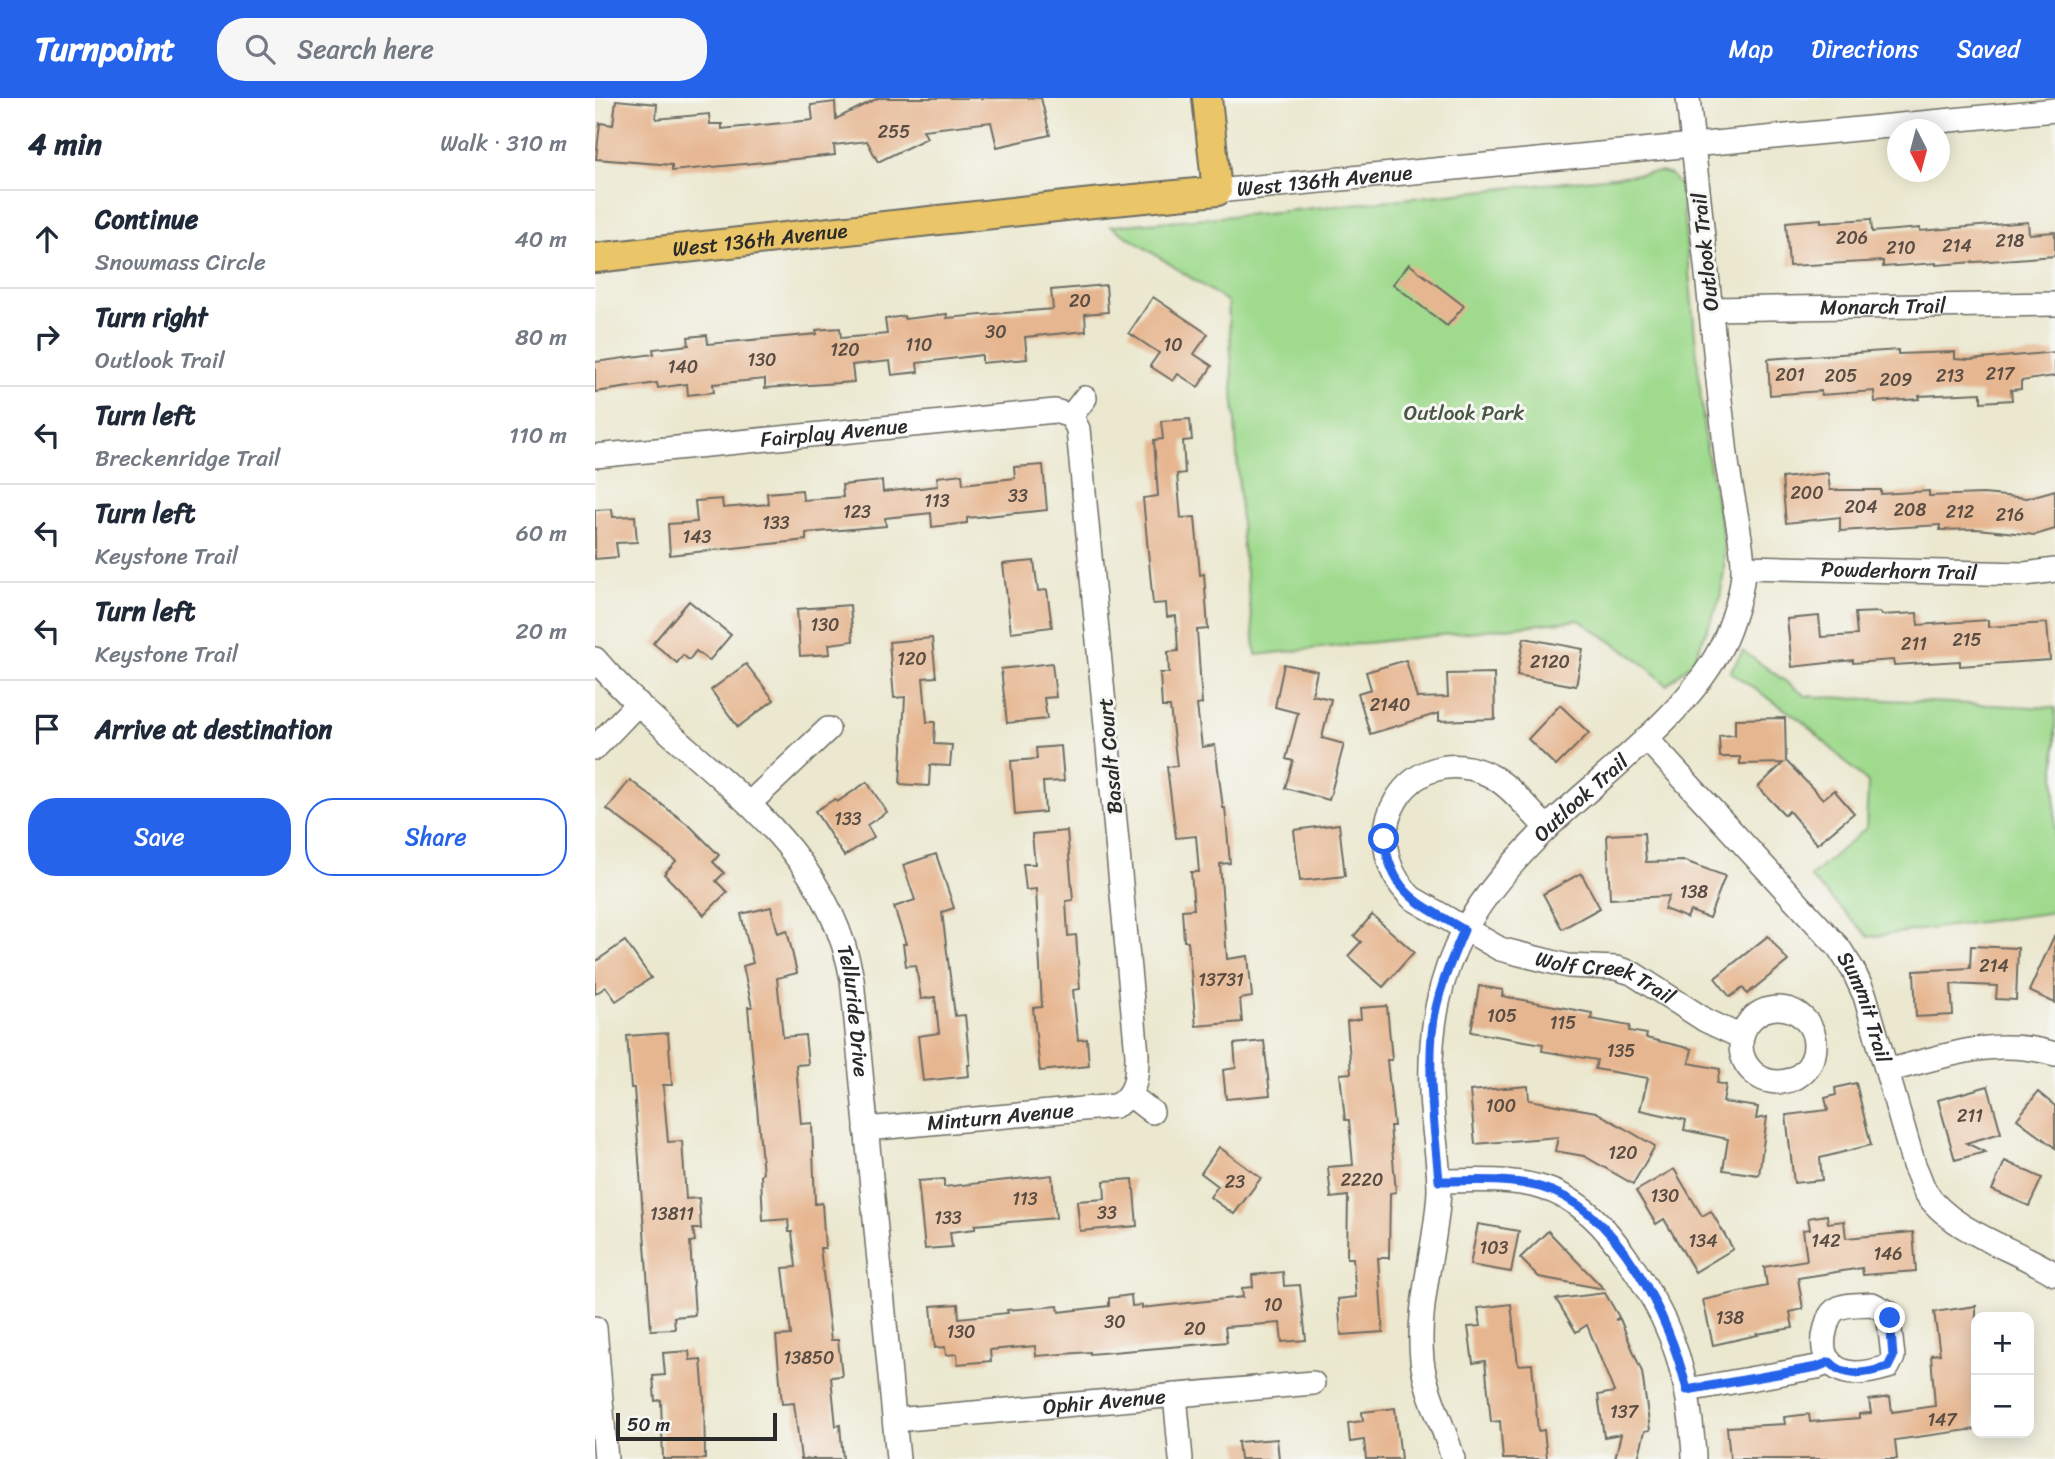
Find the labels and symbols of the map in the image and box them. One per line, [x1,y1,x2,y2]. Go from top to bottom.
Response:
house number: 255 [878,116,910,148]
north arrow [1887,119,1950,182]
street label: West 136th Avenue [1235,153,1414,208]
street label: Outlook Trail [1680,190,1730,313]
street label: West 136th Avenue [670,211,850,268]
house number: 206 [1836,222,1868,254]
house number: 218 [1996,225,2025,257]
house number: 214 [1942,230,1972,262]
house number: 210 [1886,232,1916,264]
house number: 20 [1069,285,1091,317]
street label: Monarch Trail [1820,287,1947,326]
house number: 30 [985,316,1007,348]
house number: 110 [906,329,932,361]
house number: 10 [1163,329,1183,361]
house number: 120 [830,334,860,366]
house number: 130 [748,344,776,376]
house number: 140 [668,351,698,383]
house number: 217 [1986,358,2016,390]
house number: 201 [1775,359,1805,391]
house number: 205 [1825,360,1857,392]
house number: 213 [1936,360,1964,392]
house number: 209 [1880,364,1912,396]
park label: Outlook Park [1404,394,1524,432]
street label: Fairplay Avenue [759,407,909,459]
house number: 200 [1790,477,1824,509]
house number: 33 [1008,480,1028,512]
house number: 113 [924,485,950,517]
house number: 204 [1844,491,1878,523]
house number: 208 [1894,494,1926,526]
house number: 123 [843,496,871,528]
house number: 212 [1946,496,1974,528]
house number: 216 [1996,499,2024,531]
house number: 133 [762,507,790,539]
house number: 143 [683,521,712,553]
street label: Powderhorn Trail [1820,550,1978,592]
house number: 130 [811,609,839,641]
house number: 215 [1952,624,1982,656]
house number: 211 [1901,628,1927,660]
house number: 120 [897,643,927,675]
house number: 2120 [1530,646,1570,678]
house number: 2140 [1370,689,1410,721]
street label: Basalt Court [1086,696,1134,816]
street label: Outlook Trail [1524,744,1638,851]
house number: 133 [834,803,862,835]
route start [1368,823,1399,854]
house number: 138 [1680,876,1708,908]
street label: Telluride Drive [826,940,880,1078]
street label: Wolf Creek Trail [1531,940,1684,1016]
street label: Summit Trail [1826,943,1903,1068]
house number: 214 [1979,950,2009,982]
house number: 13731 [1198,964,1244,996]
house number: 105 [1487,1000,1517,1032]
house number: 115 [1550,1007,1576,1039]
house number: 135 [1607,1035,1635,1067]
house number: 100 [1486,1090,1516,1122]
street label: Minturn Avenue [925,1091,1076,1142]
house number: 211 [1957,1100,1983,1132]
house number: 120 [1608,1137,1638,1169]
house number: 2220 [1341,1164,1383,1196]
house number: 23 [1225,1166,1245,1198]
house number: 130 [1651,1180,1679,1212]
house number: 113 [1012,1183,1038,1215]
house number: 33 [1097,1197,1117,1229]
house number: 13811 [650,1198,694,1230]
house number: 133 [934,1202,962,1234]
house number: 134 [1689,1225,1717,1257]
house number: 142 [1811,1225,1841,1257]
house number: 103 [1480,1232,1509,1264]
house number: 146 [1873,1238,1903,1270]
house number: 10 [1263,1289,1283,1321]
house number: 138 [1716,1302,1744,1334]
route end [1874,1302,1905,1333]
house number: 30 [1104,1306,1126,1338]
house number: 20 [1184,1313,1206,1345]
house number: 130 [947,1316,975,1348]
house number: 13850 [784,1342,834,1374]
street label: Ophir Avenue [1041,1377,1167,1426]
house number: 137 [1610,1396,1640,1428]
house number: 147 [1927,1404,1958,1436]
scale bar [616,1410,777,1442]

